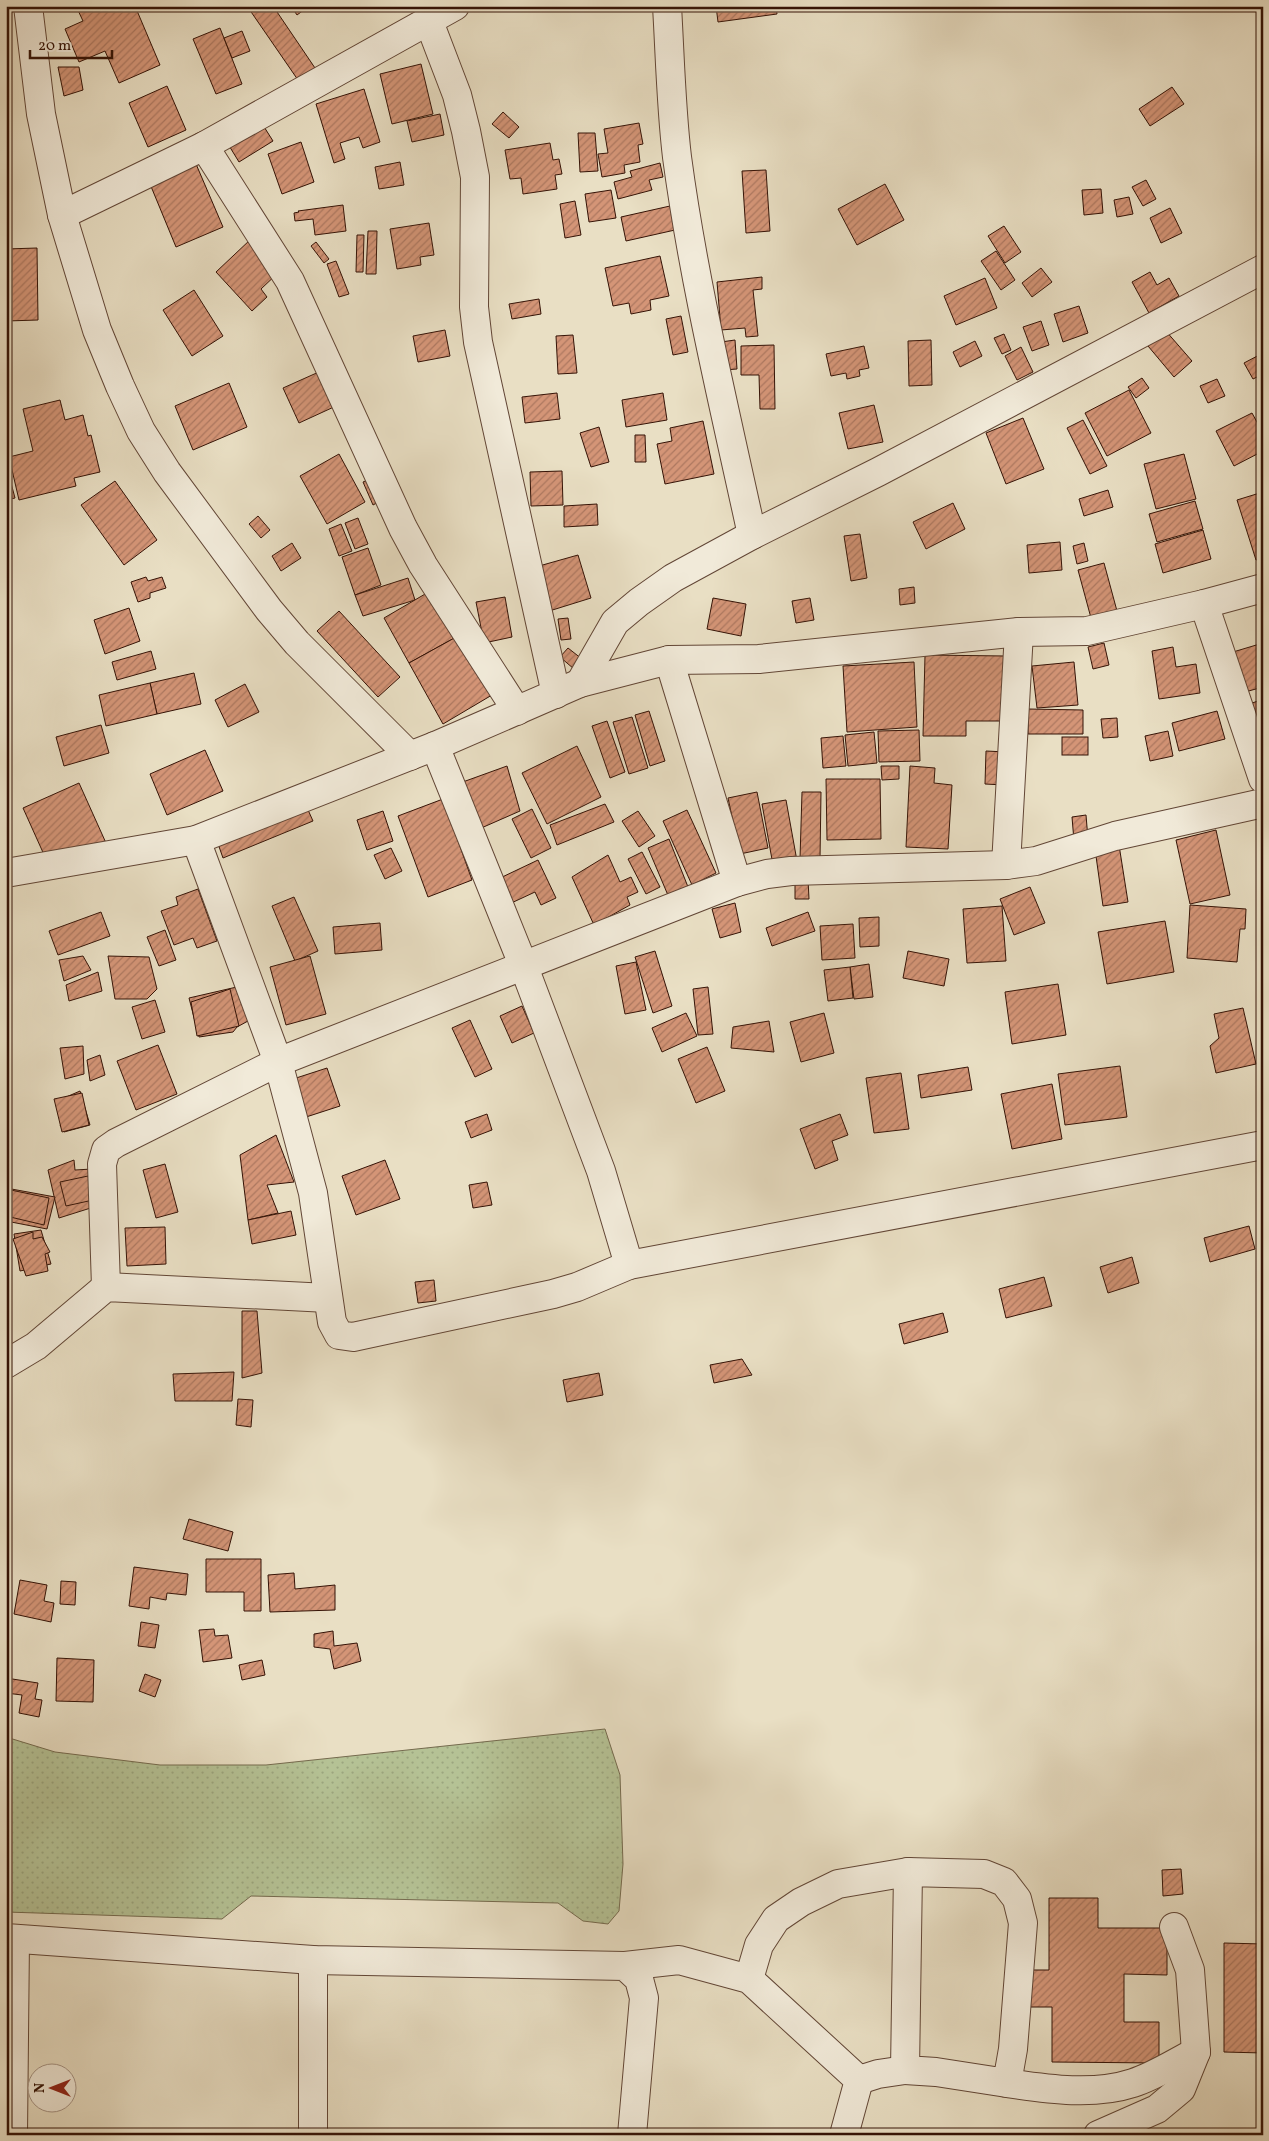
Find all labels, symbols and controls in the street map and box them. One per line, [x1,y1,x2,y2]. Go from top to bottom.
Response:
scale bar [30,28,112,60]
text: 20 m [38,36,71,57]
north arrow [28,2064,78,2114]
text: N [31,2083,50,2093]

